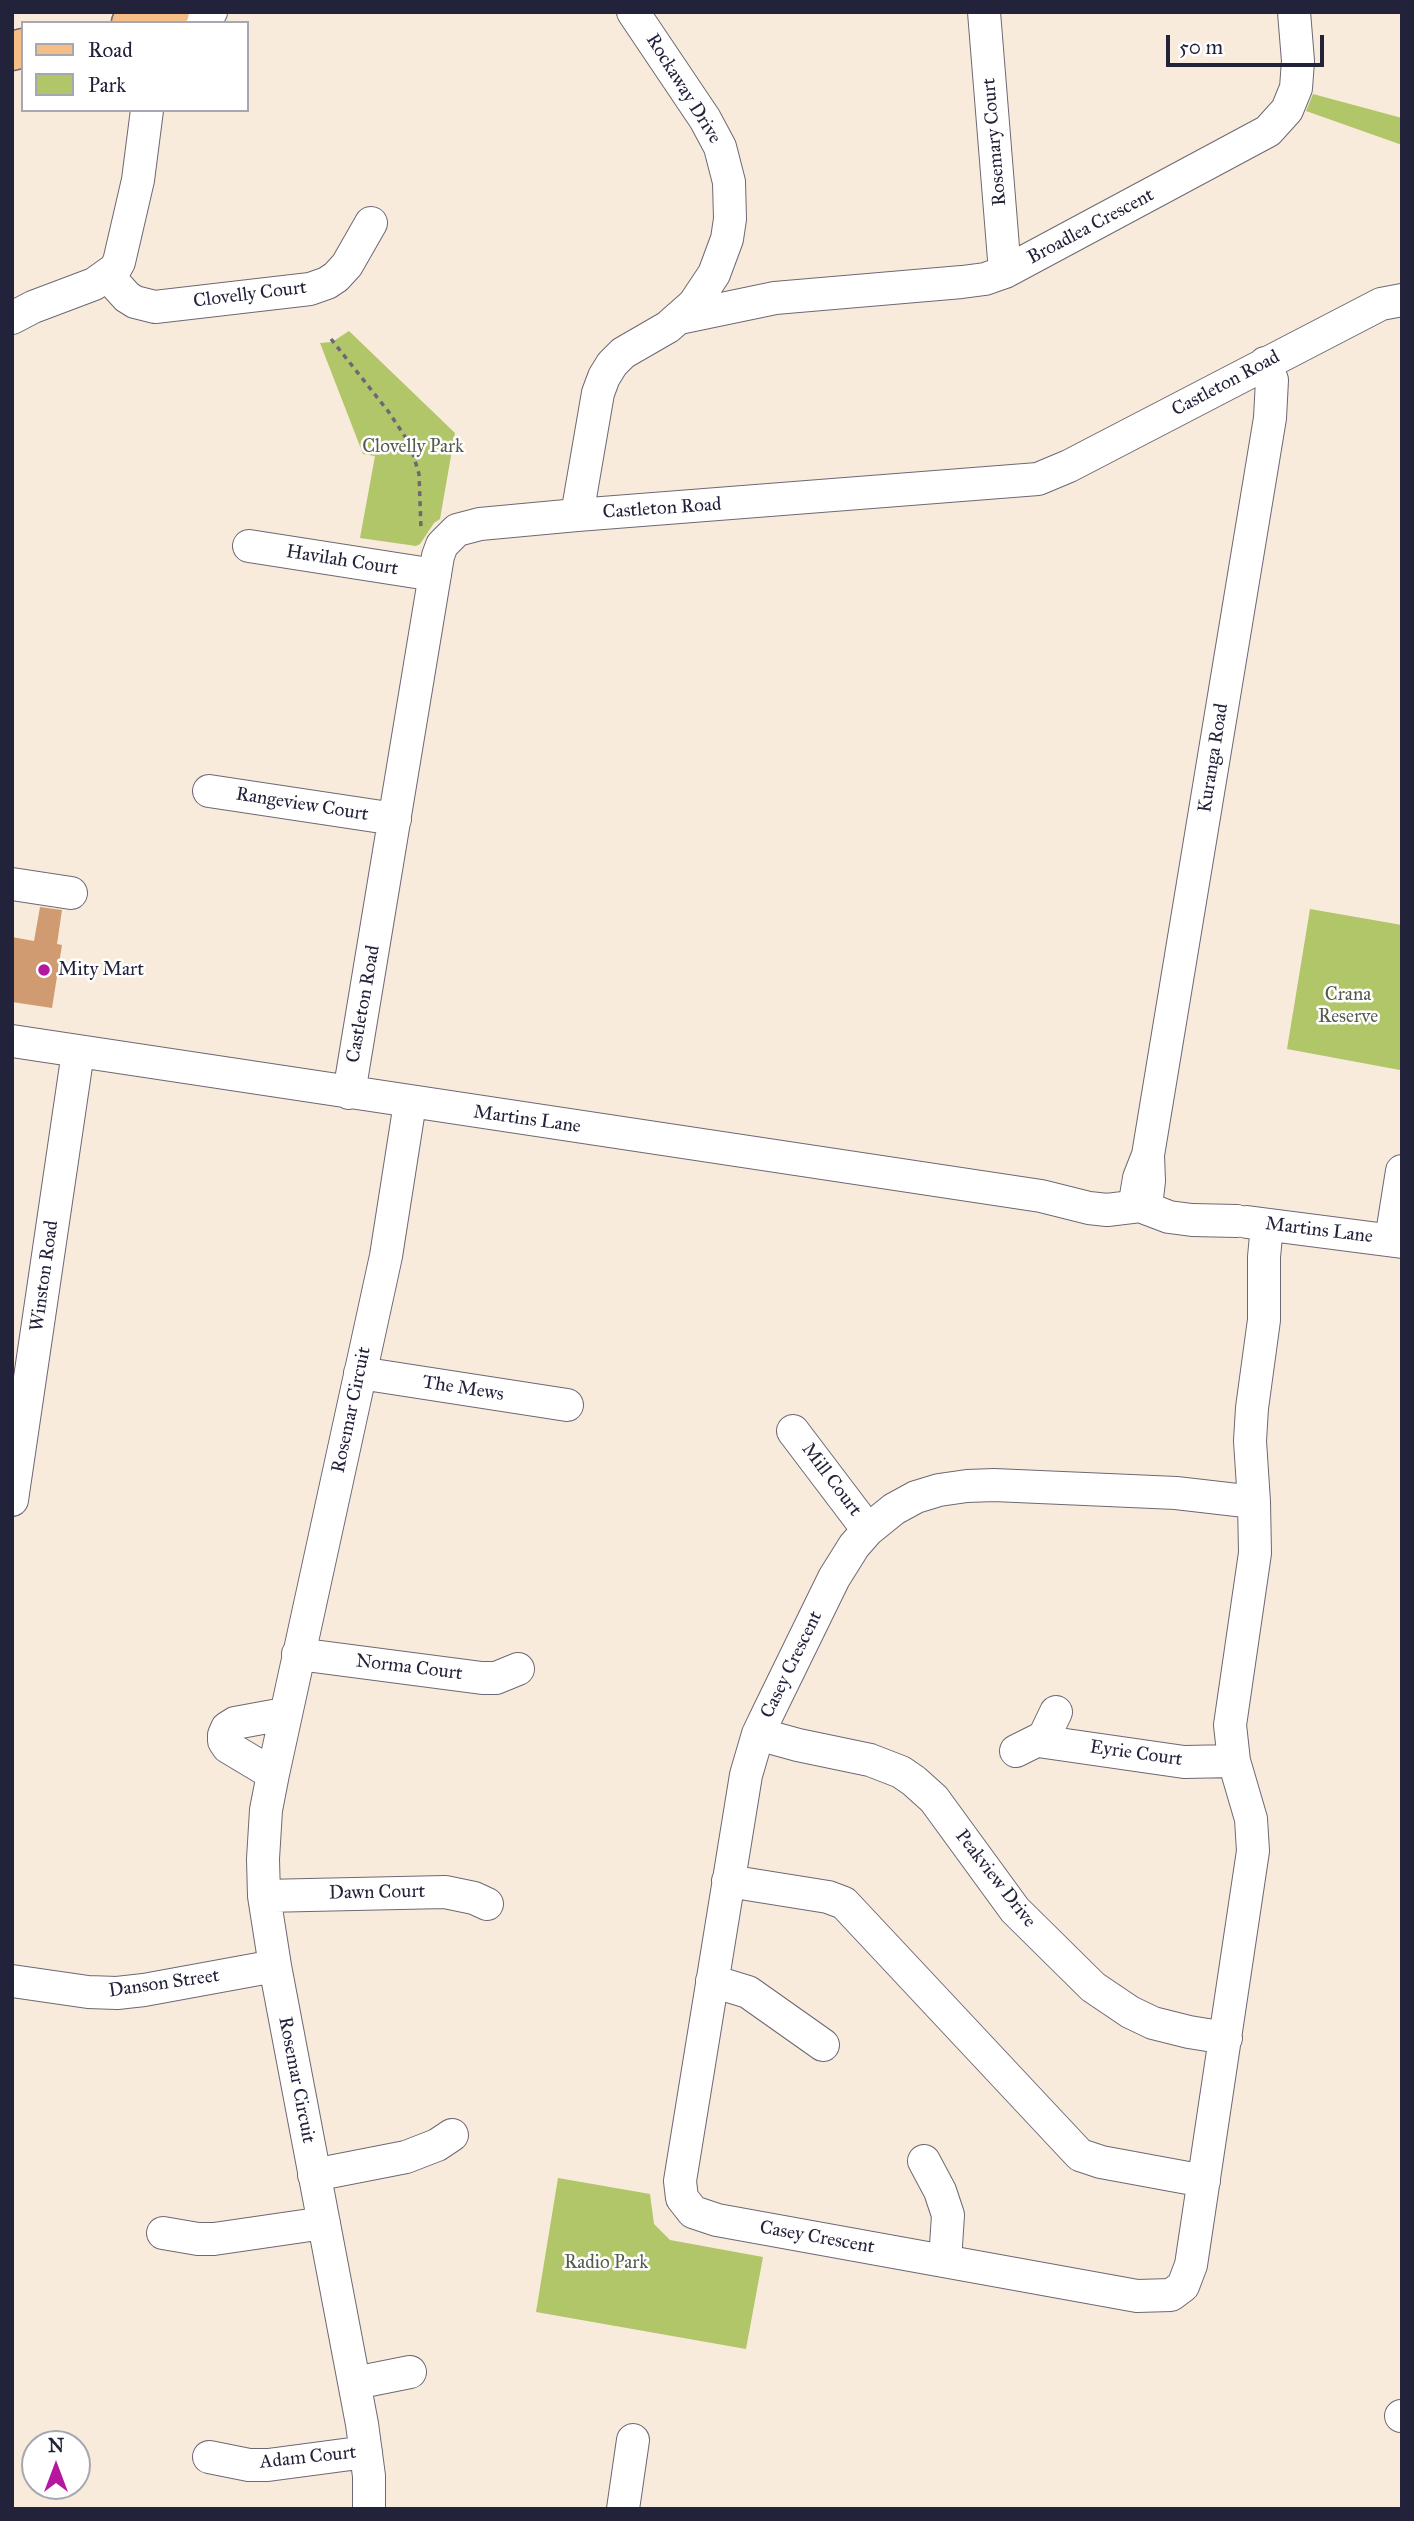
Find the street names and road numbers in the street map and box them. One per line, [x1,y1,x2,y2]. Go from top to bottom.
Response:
street label: Rockaway Drive [640,30,726,148]
street label: Rosemary Court [978,77,1012,207]
street label: Broadlea Crescent [1024,184,1158,270]
street label: Clovelly Court [192,277,308,313]
street label: Castleton Road [1168,346,1284,422]
street label: Castleton Road [602,493,722,525]
street label: Havilah Court [284,541,400,581]
street label: Kuranga Road [1194,702,1234,814]
street label: Rangeview Court [234,783,370,827]
street label: Castleton Road [342,943,386,1065]
street label: Martins Lane [472,1101,582,1139]
street label: Martins Lane [1264,1213,1374,1249]
street label: Winston Road [26,1219,64,1333]
street label: Rosemar Circuit [328,1345,376,1475]
street label: The Mews [421,1371,505,1407]
street label: Mill Court [796,1439,866,1521]
street label: Casey Crescent [756,1608,828,1722]
street label: Norma Court [354,1650,464,1686]
street label: Eyrie Court [1088,1736,1184,1772]
street label: Peakview Drive [950,1826,1040,1932]
street label: Dawn Court [329,1881,425,1905]
street label: Danson Street [107,1965,221,2003]
street label: Rosemar Circuit [273,2015,319,2145]
street label: Casey Crescent [758,2217,876,2259]
street label: Adam Court [259,2442,357,2474]

